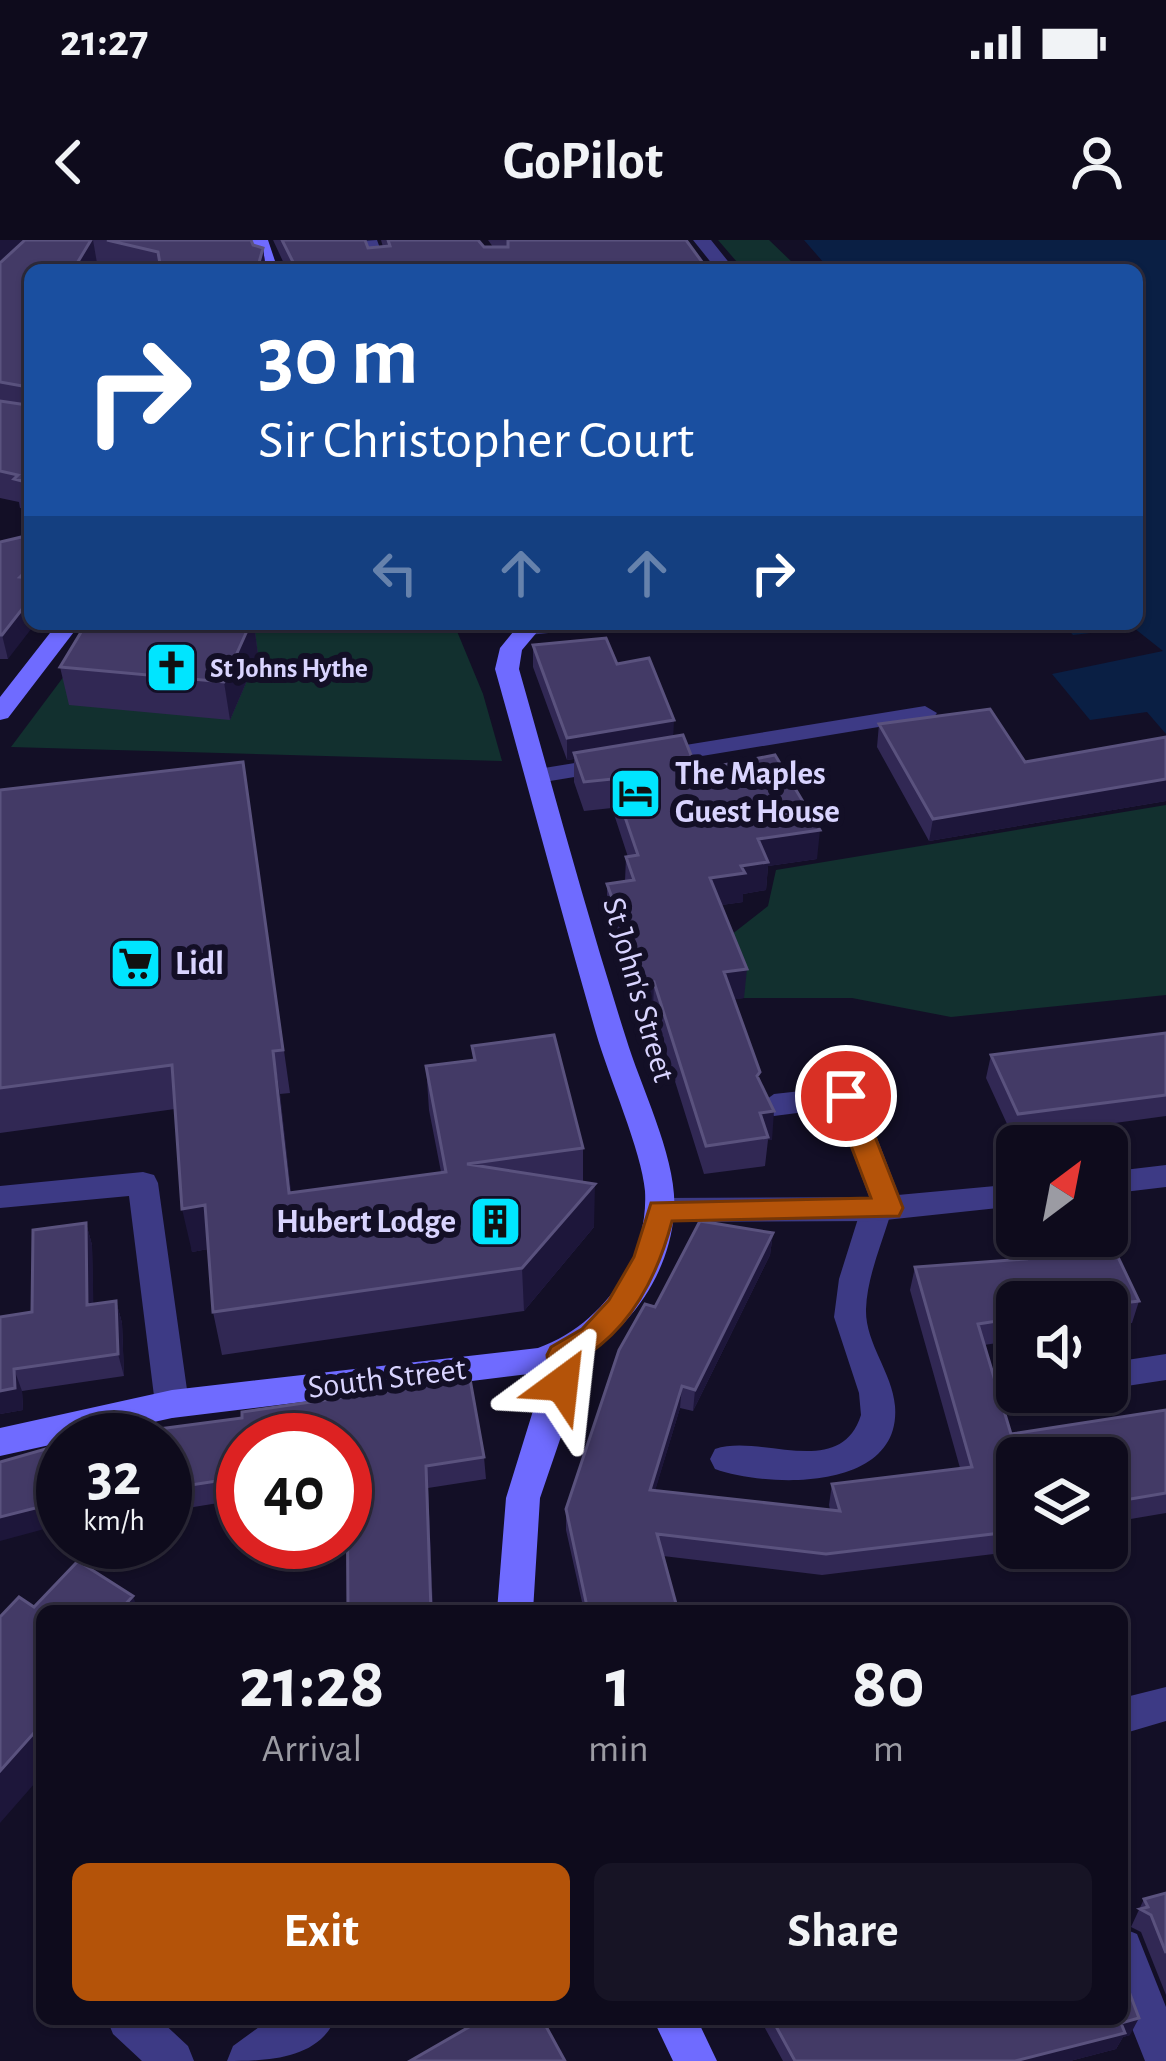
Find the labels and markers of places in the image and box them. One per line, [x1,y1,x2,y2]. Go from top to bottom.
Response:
church icon: St Johns Hythe [143,640,199,696]
place label: St Johns Hythe [210,655,368,683]
place label: The Maples Guest House [675,758,840,829]
hotel icon: The Maples Guest House [608,765,664,821]
supermarket icon: Lidl [108,936,164,992]
place label: Lidl [175,948,224,981]
pin [795,1045,897,1147]
building icon: Hubert Lodge [467,1194,523,1250]
place label: Hubert Lodge [276,1206,456,1239]

